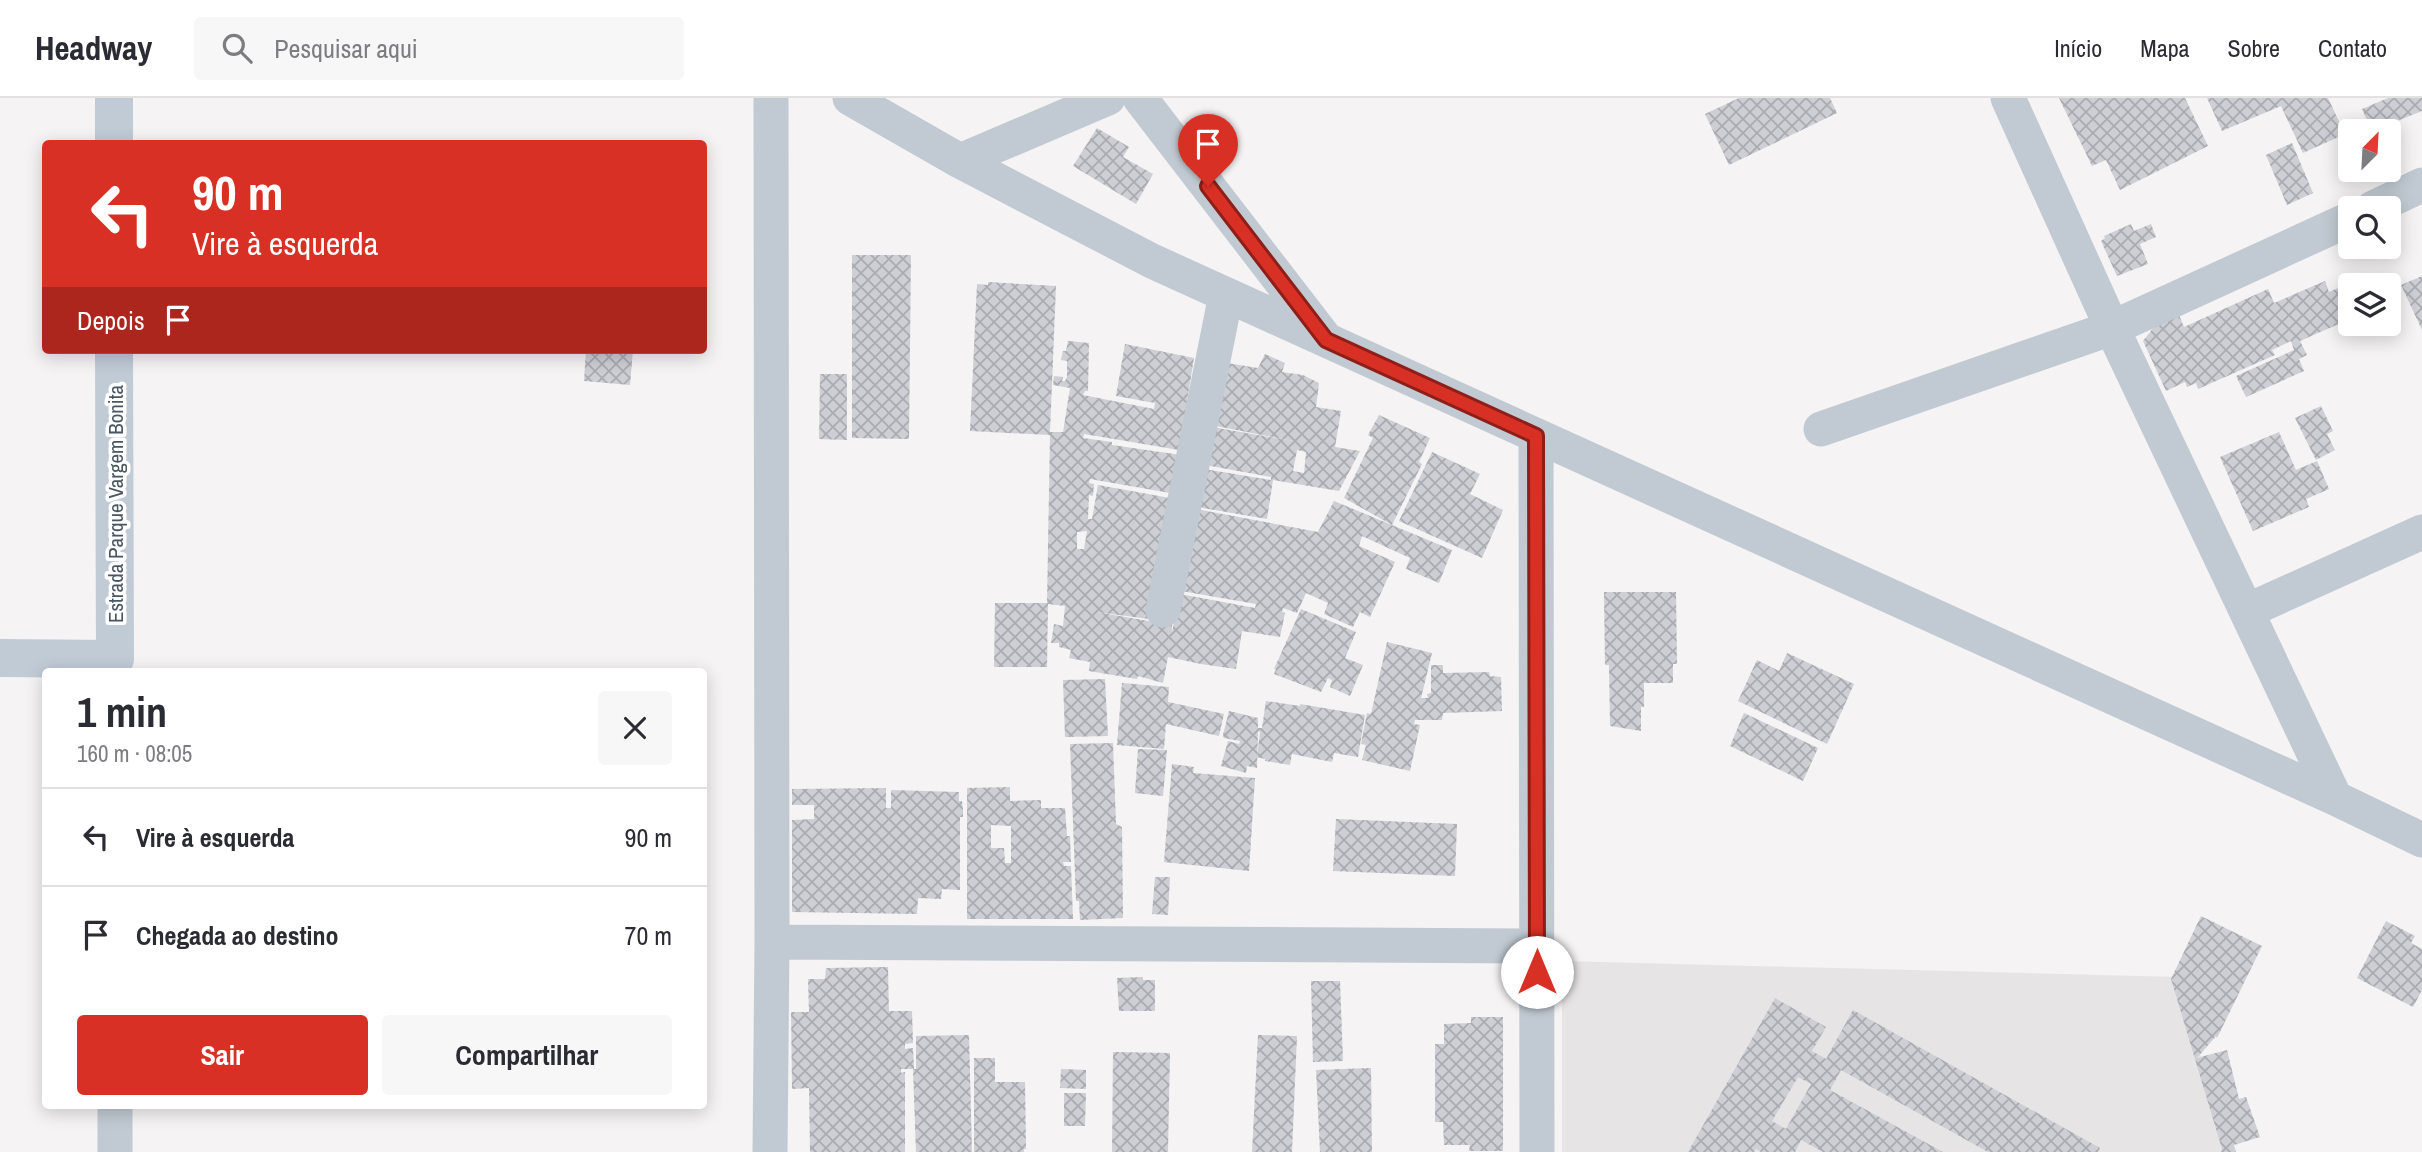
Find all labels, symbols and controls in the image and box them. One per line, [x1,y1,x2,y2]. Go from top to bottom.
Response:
search box [194,17,684,80]
text: Headway [35,26,152,70]
icon: search [218,29,256,67]
text: Pesquisar aqui [274,31,418,66]
text: Início [2054,32,2102,64]
text: Mapa [2140,32,2190,64]
text: Sobre [2228,32,2280,64]
text: Contato [2318,32,2387,64]
pin [1178,114,1238,186]
north arrow [2338,119,2401,182]
map controls [2338,119,2401,336]
icon: arrive [1189,125,1227,163]
text: 90 m [192,159,284,225]
icon: left [77,168,168,259]
button: search [2338,196,2401,259]
text: Vire à esquerda [192,222,378,265]
button: layers [2338,273,2401,336]
icon: arrive [159,301,197,339]
text: Depois [77,303,145,338]
street label: Estrada Parque Vargem Bonita [101,385,130,623]
text: 1 min [77,684,167,740]
button: close [598,691,672,765]
text: 160 m · 08:05 [77,738,192,769]
icon: left [77,818,115,856]
text: Vire à esquerda [136,820,294,855]
text: 90 m [625,820,672,855]
icon: arrive [77,916,115,954]
text: Chegada ao destino [136,918,339,953]
text: 70 m [625,918,672,953]
position arrow [1500,935,1574,1009]
button: Sair [77,1015,368,1095]
button: Compartilhar [382,1015,672,1095]

